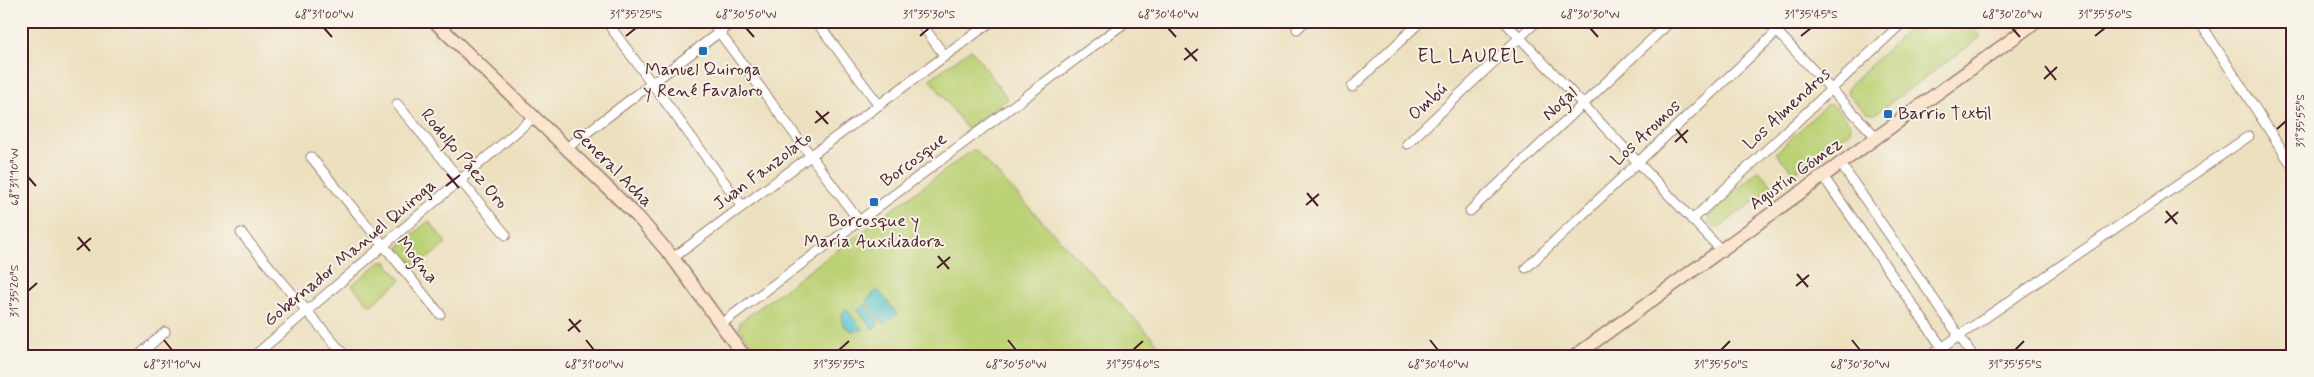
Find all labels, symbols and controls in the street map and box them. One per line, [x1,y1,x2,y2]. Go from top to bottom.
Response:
text: 68°31'00"W [295,7,353,23]
text: 31°35'25"S [610,7,662,23]
text: 68°30'50"W [716,7,777,23]
text: 31°35'30"S [903,7,956,23]
text: 68°30'40"W [1138,7,1198,23]
text: 68°30'30"W [1560,7,1620,23]
text: 31°35'45"S [1784,7,1838,23]
text: 68°30'20"W [1982,7,2042,23]
text: 31°35'50"S [2078,7,2132,23]
district label: EL LAUREL [1417,44,1525,69]
marker: Manuel Quiroga y René Favaloro [697,45,709,57]
place label: Manuel Quiroga y René Favaloro [643,58,763,103]
street label: Los Almendros [1738,62,1836,156]
street label: Ombú [1403,78,1453,126]
street label: Nogal [1537,82,1584,128]
street label: Los Aromos [1606,94,1686,172]
text: 31°35'55"S [2293,94,2309,148]
place label: Barrio Textil [1898,102,1992,126]
street label: Rodolfo Páez Oro [413,104,513,216]
marker: Barrio Textil [1882,108,1894,120]
street label: General Acha [566,121,658,213]
street label: Juan Fanzolato [709,126,817,216]
street label: Borcosque [876,127,952,193]
street label: Agustín Gómez [1744,132,1848,216]
text: 68°31'10"W [7,148,23,206]
street label: Gobernador Manuel Quiroga [259,174,441,332]
marker: Borcosque y María Auxiliadora [868,196,880,208]
place label: Borcosque y María Auxiliadora [804,209,944,254]
street label: Mogna [389,231,443,290]
text: 31°35'20"S [7,264,23,317]
text: 68°31'10"W [143,357,201,373]
text: 68°31'00"W [565,357,623,373]
text: 31°35'35"S [813,357,865,373]
text: 68°30'50"W [986,357,1047,373]
text: 31°35'40"S [1106,357,1160,373]
text: 68°30'40"W [1408,357,1468,373]
text: 31°35'50"S [1694,357,1748,373]
text: 68°30'30"W [1830,357,1890,373]
text: 31°35'55"S [1988,357,2042,373]

